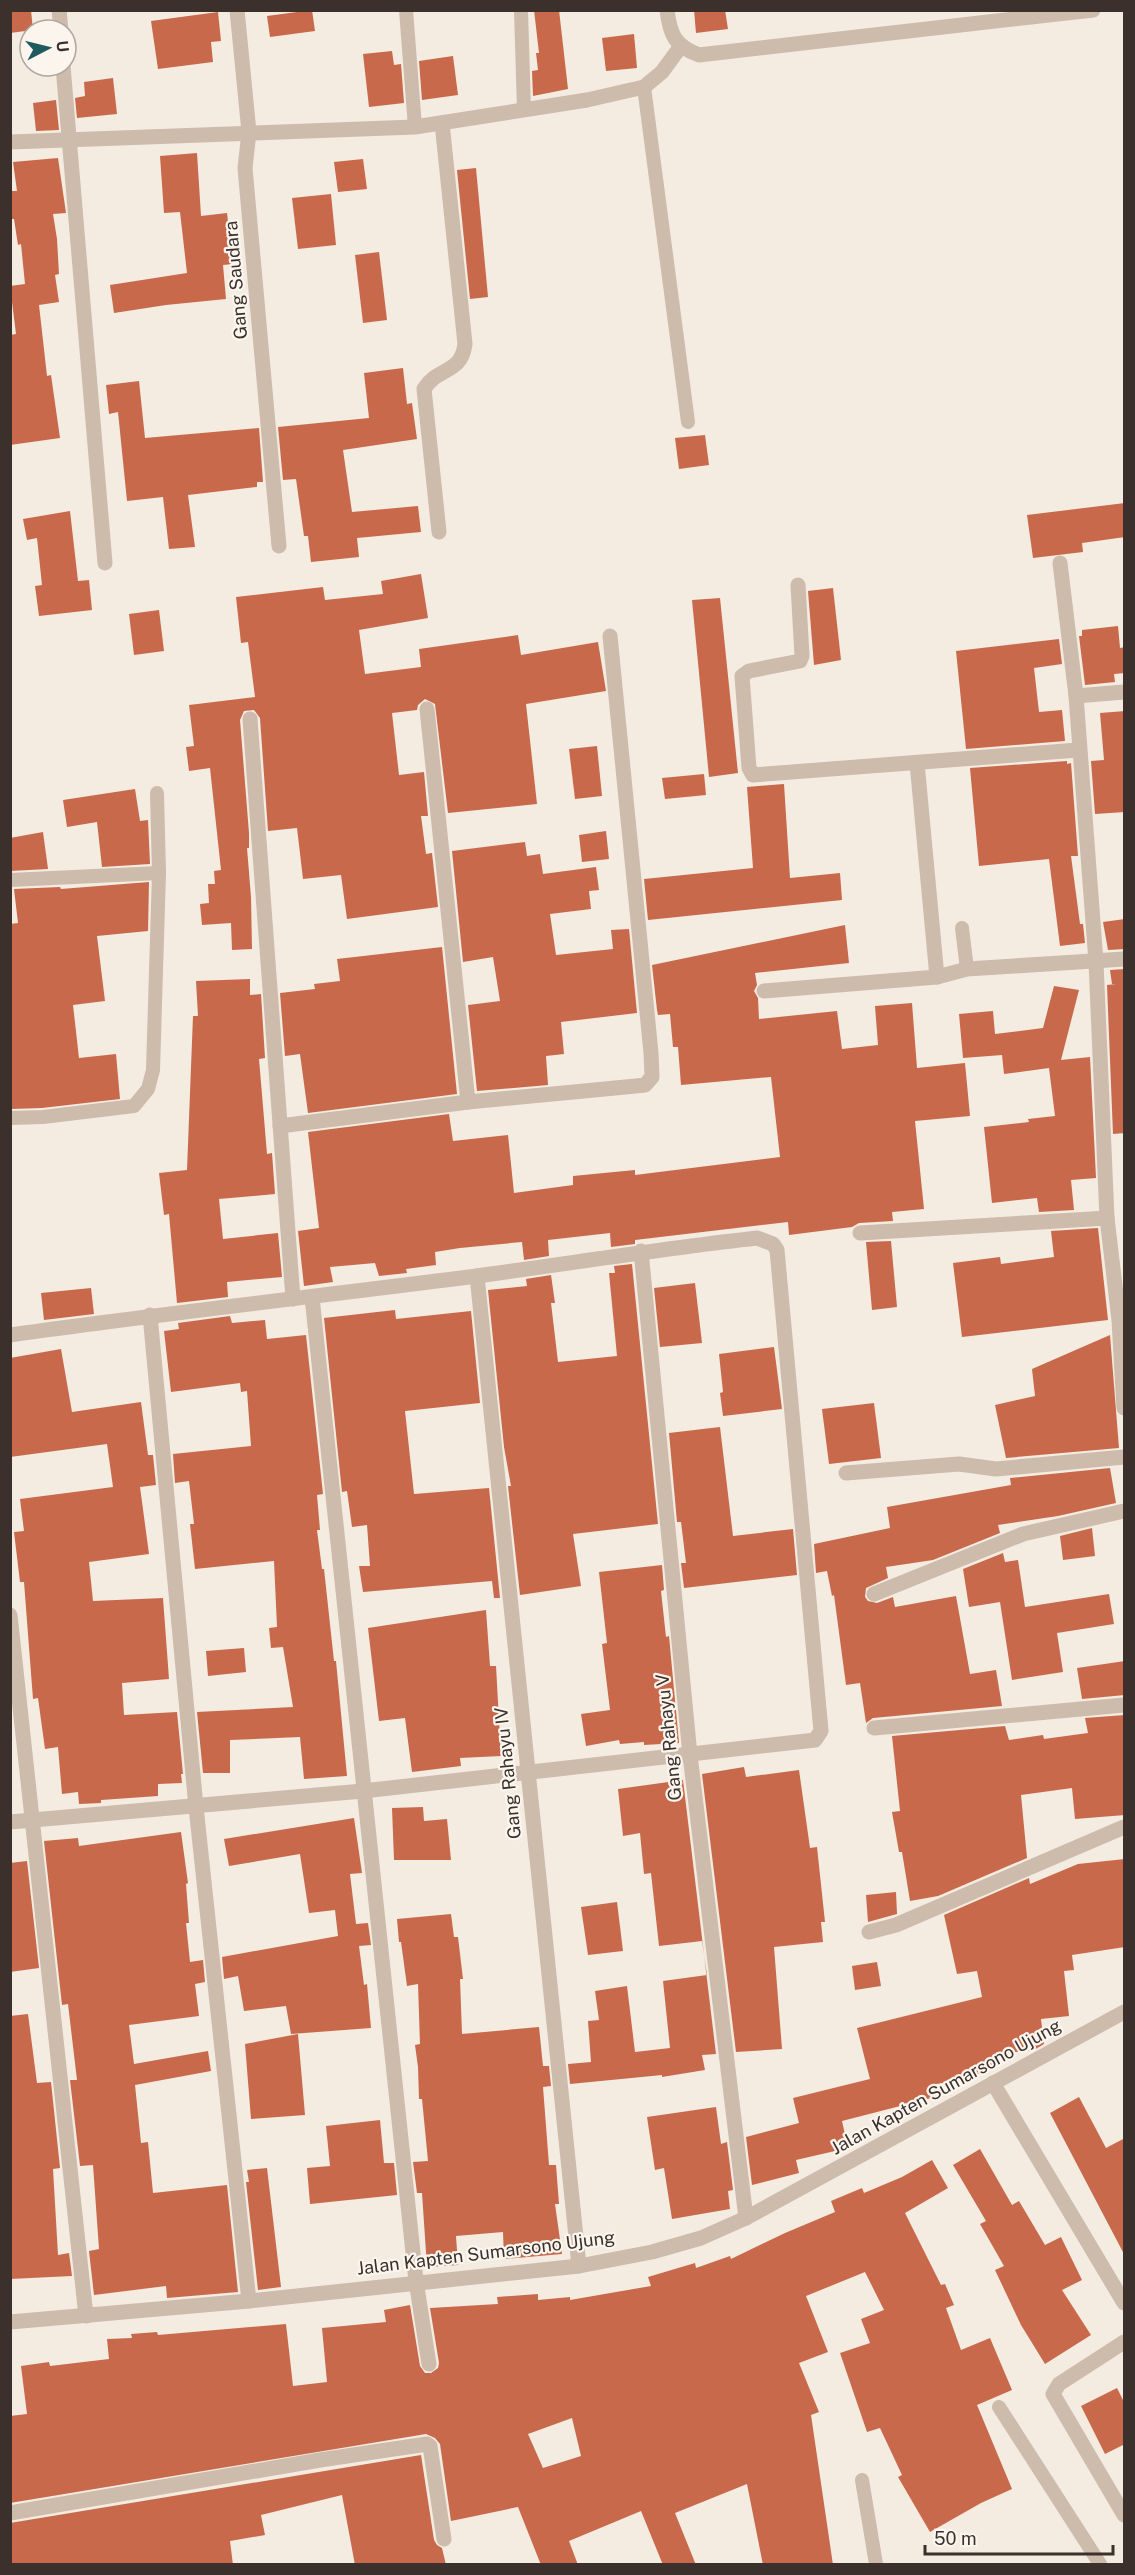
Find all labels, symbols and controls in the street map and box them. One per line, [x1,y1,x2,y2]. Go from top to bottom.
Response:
north arrow [18,18,78,78]
text: U [52,39,73,53]
street label: Gang Saudara [220,220,251,340]
street label: Gang Rahayu V [651,1673,686,1801]
street label: Gang Rahayu IV [490,1706,525,1840]
street label: Jalan Kapten Sumarsono Ujung [827,2014,1064,2159]
street label: Jalan Kapten Sumarsono Ujung [356,2226,616,2279]
scale bar [925,2518,1112,2556]
text: 50 m [934,2528,977,2549]

